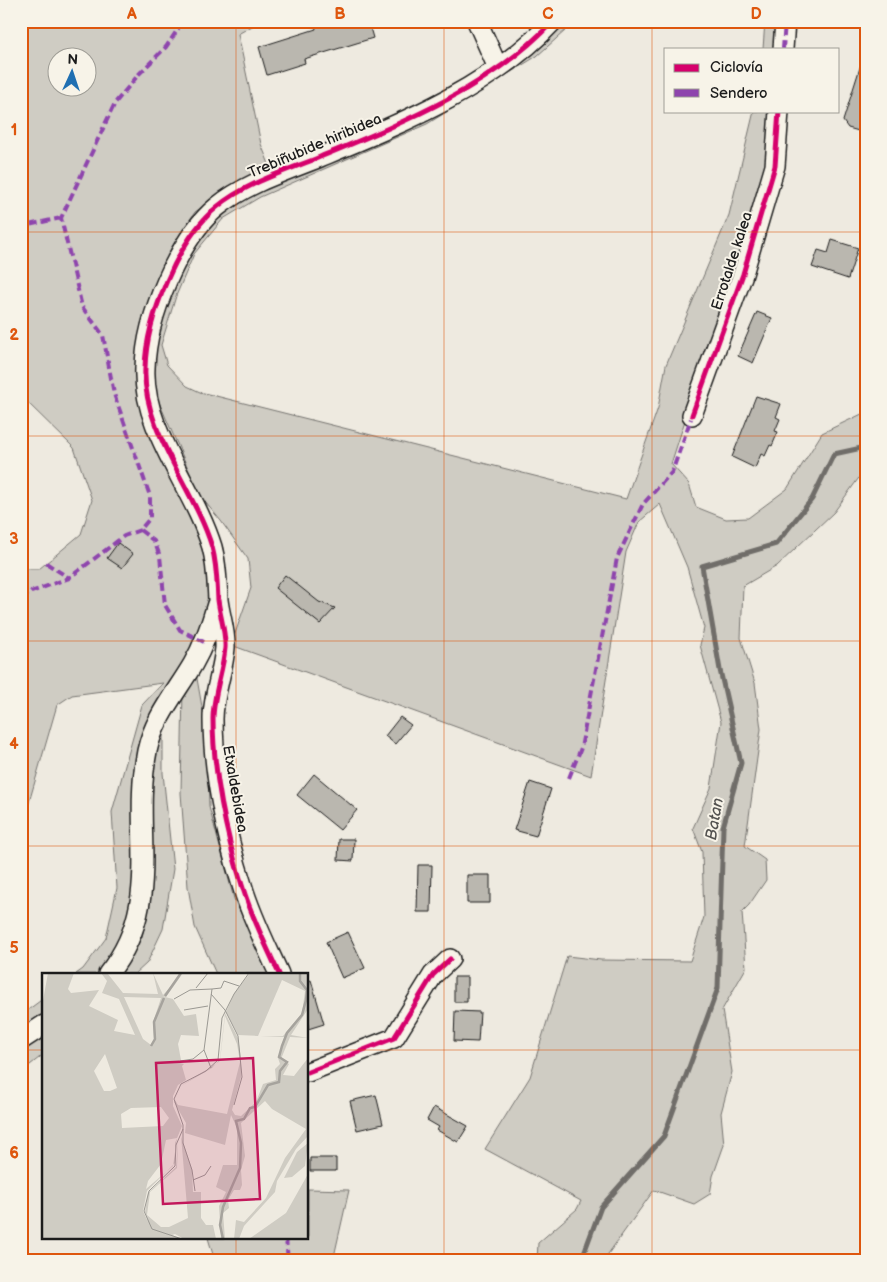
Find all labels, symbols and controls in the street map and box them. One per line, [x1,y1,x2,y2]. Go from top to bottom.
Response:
text: A [126,5,137,24]
text: B [334,5,346,24]
text: C [542,5,554,24]
text: D [750,5,762,24]
north arrow [48,48,98,98]
legend [664,48,840,112]
text: N [67,51,78,68]
text: Ciclovía [710,58,763,77]
text: Sendero [710,84,768,103]
street label: Trebiñubide hiribidea [245,109,385,183]
text: 1 [11,121,17,140]
street label: Errotalde kalea [707,209,757,313]
text: 2 [9,326,19,345]
text: 3 [9,530,19,549]
text: 4 [9,735,19,754]
street label: Etxaldebidea [218,744,252,834]
water label: Batan [702,796,728,842]
text: 5 [9,939,19,958]
inset map [42,973,309,1240]
text: 6 [9,1144,19,1163]

